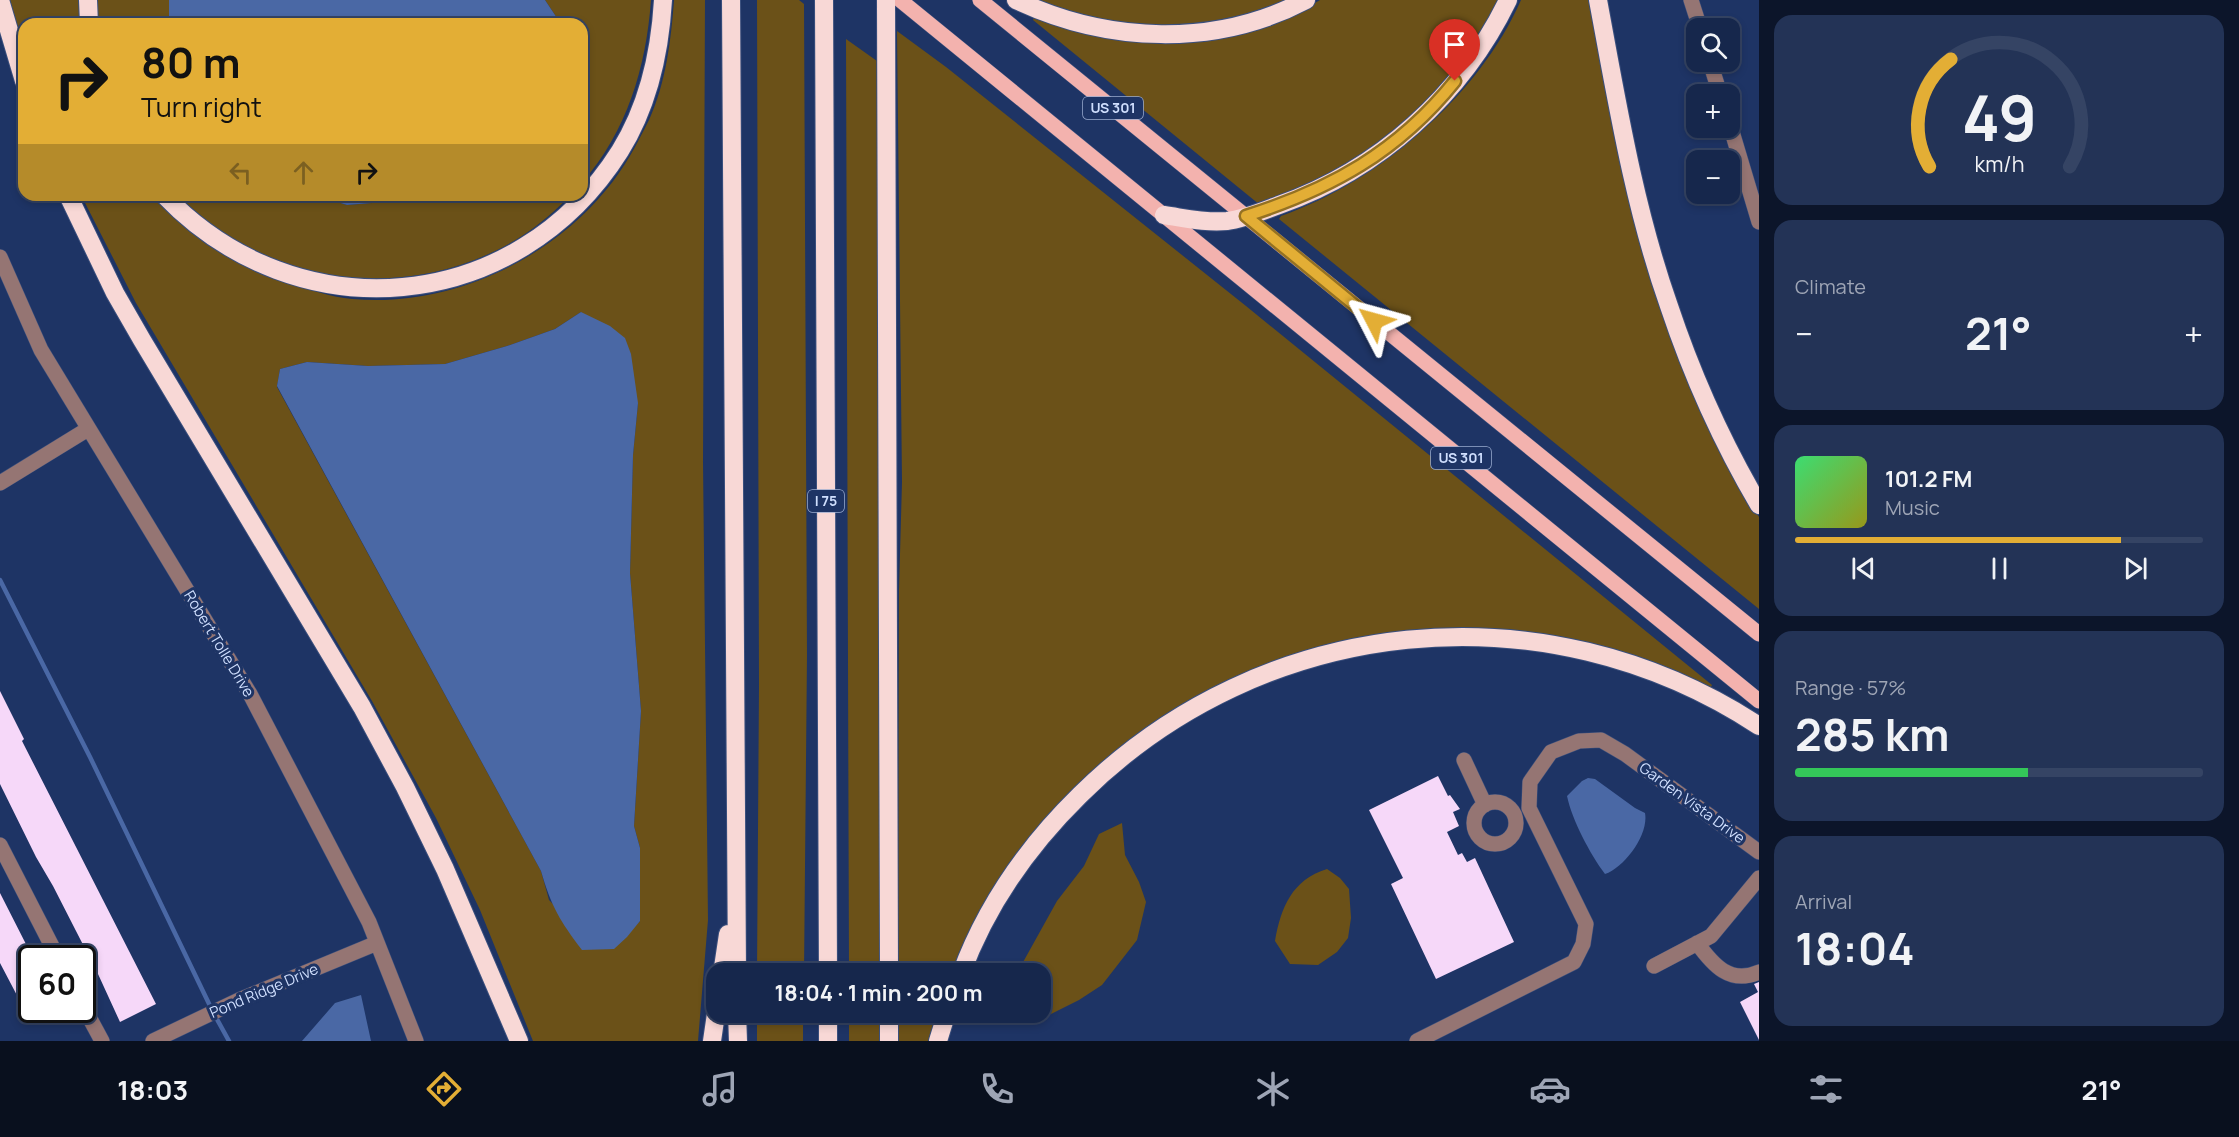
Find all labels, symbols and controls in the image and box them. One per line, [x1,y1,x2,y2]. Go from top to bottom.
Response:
map controls [1686,18,1740,204]
button: search [1686,18,1740,72]
pin [1429,19,1480,81]
icon: arrive [1438,28,1471,61]
text: 80 m [141,33,241,91]
icon: right [42,42,120,120]
text: 49 [1961,74,2037,160]
button: + [1686,84,1740,138]
text: Turn right [141,88,262,125]
road number: US 301 [1083,97,1143,119]
text: km/h [1974,149,2024,178]
button: − [1686,150,1740,204]
icon: left [224,156,257,189]
icon: ahead [287,156,320,189]
icon: right [350,156,383,189]
text: Climate [1795,273,1866,300]
position arrow [1342,289,1406,353]
text: 21° [1965,302,2032,364]
text: − [1795,311,1813,356]
text: + [2184,311,2203,356]
road number: US 301 [1431,447,1491,469]
text: 101.2 FM [1885,464,1972,494]
road number: I 75 [808,490,844,512]
text: Music [1885,494,1940,521]
icon: previous [1847,552,1880,585]
icon: pause [1983,552,2016,585]
icon: next [2119,552,2152,585]
street label: Robert Tolle Drive [179,587,260,701]
text: Range · 57% [1795,674,1906,701]
text: 285 km [1795,703,1949,765]
street label: Garden Vista Drive [1635,757,1750,848]
text: Arrival [1795,888,1852,915]
text: 18:04 [1795,917,1915,979]
speed limit sign: 60 [18,945,96,1023]
street label: Pond Ridge Drive [206,958,322,1023]
text: 18:04 · 1 min · 200 m [775,978,982,1008]
icon: directions [423,1068,465,1110]
icon: music [699,1068,741,1110]
icon: phone [976,1068,1018,1110]
icon: climate [1252,1068,1294,1110]
icon: car [1529,1068,1571,1110]
icon: filters [1805,1068,1847,1110]
text: 18:03 [117,1071,188,1108]
text: 21° [2082,1071,2122,1108]

